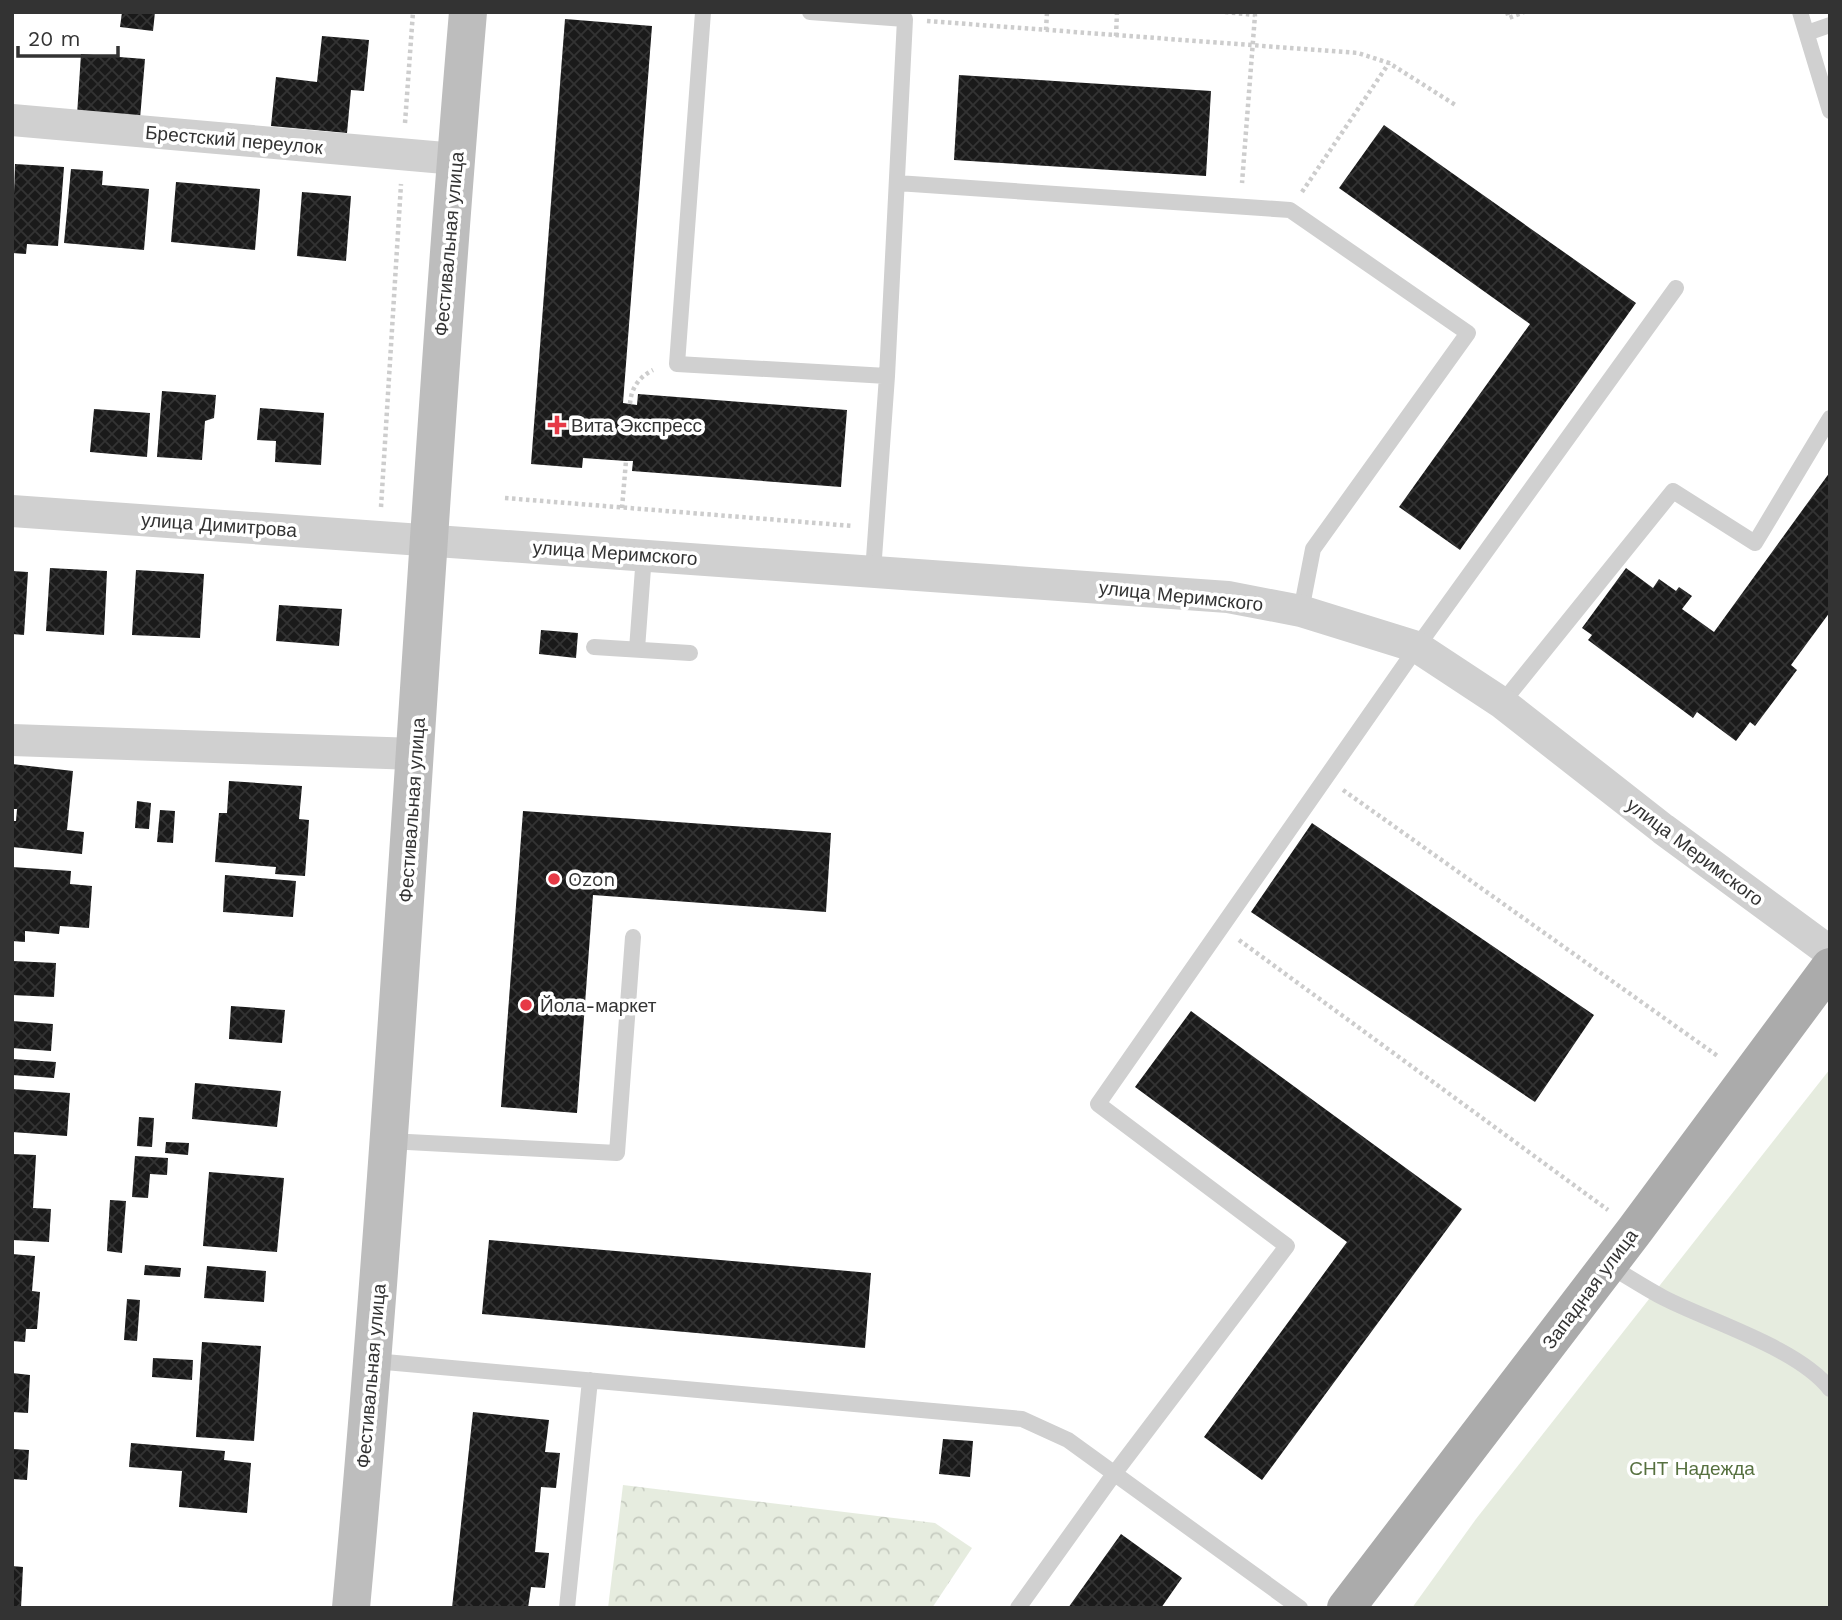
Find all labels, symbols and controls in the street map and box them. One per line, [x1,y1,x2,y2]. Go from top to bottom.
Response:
scale bar [18,14,117,58]
text: 20 m [28,26,80,51]
street label: Брестский переулок [144,121,324,159]
street label: Фестивальная улица [429,150,469,337]
place label: Вита Экспресс [571,414,702,437]
marker: Вита Экспресс [549,417,565,433]
street label: улица Димитрова [140,508,298,542]
street label: улица Меримского [532,536,698,570]
street label: улица Меримского [1098,576,1264,616]
street label: Фестивальная улица [394,716,430,903]
street label: улица Меримского [1622,793,1768,911]
place label: Ozon [568,868,615,891]
marker: Ozon [546,871,562,887]
place label: Йола-маркет [540,994,657,1017]
marker: Йола-маркет [518,997,534,1013]
street label: Западная улица [1537,1224,1643,1353]
street label: Фестивальная улица [351,1282,391,1469]
park label: СНТ Надежда [1629,1457,1755,1480]

